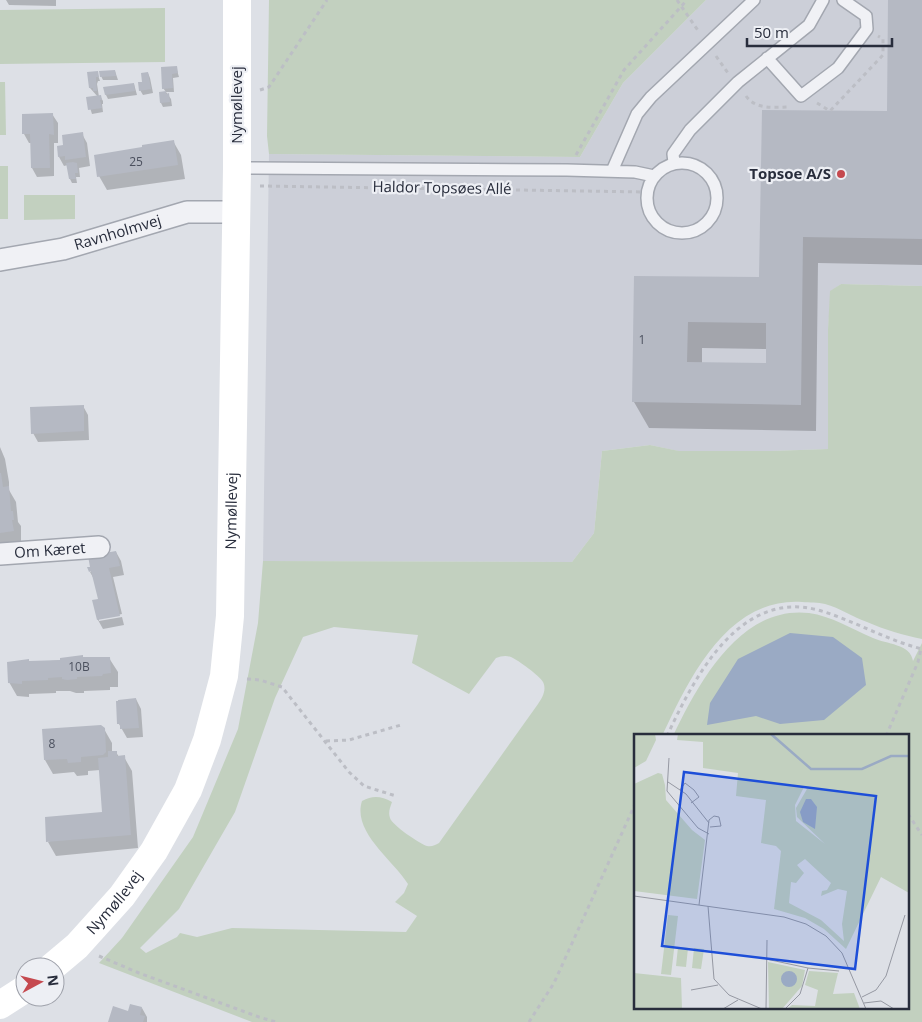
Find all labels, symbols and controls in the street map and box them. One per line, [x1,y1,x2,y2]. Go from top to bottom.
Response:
scale bar [747,15,892,47]
text: 50 m [754,22,789,42]
street label: Nymøllevej [226,66,246,144]
house number: 25 [129,153,143,170]
place label: Topsoe A/S [749,163,831,183]
marker: Topsoe A/S [835,168,847,180]
street label: Haldor Topsøes Allé [372,176,512,198]
street label: Ravnholmvej [71,209,163,254]
house number: 1 [639,331,645,348]
street label: Nymøllevej [220,472,241,550]
street label: Om Kæret [13,537,86,562]
house number: 10B [68,658,90,675]
inset map [634,734,910,1010]
house number: 8 [49,735,56,752]
street label: Nymøllevej [81,866,146,938]
north arrow [15,957,65,1007]
text: N [43,974,64,987]

